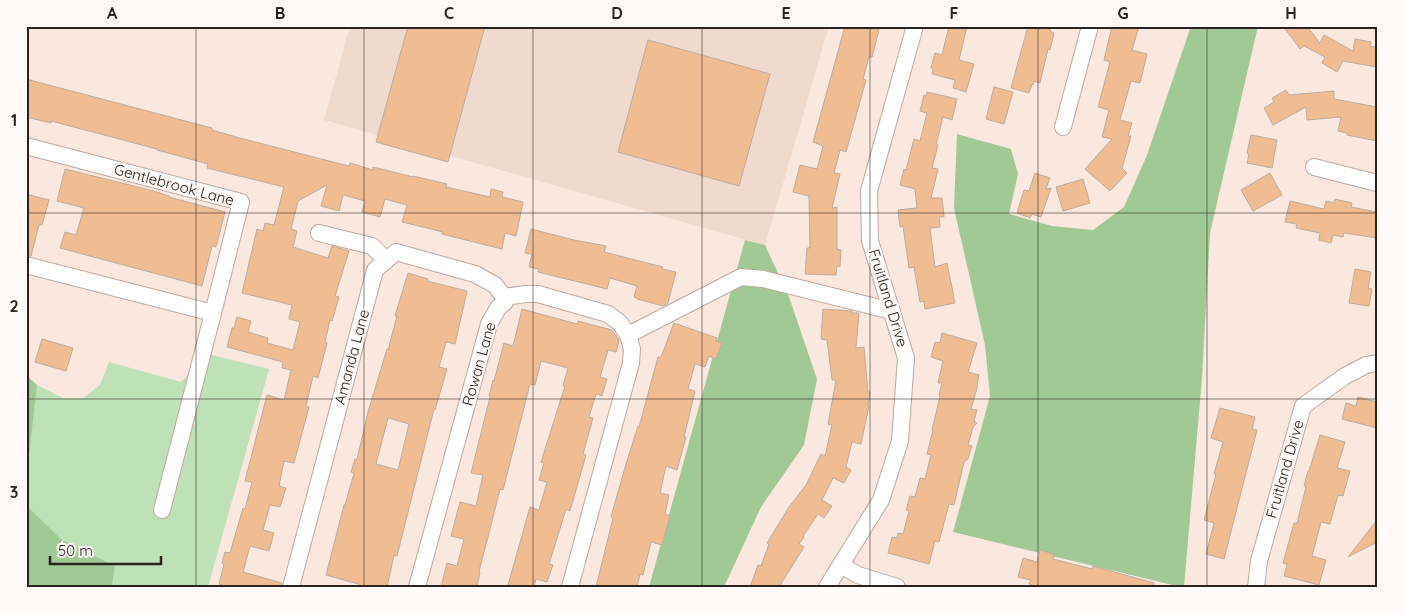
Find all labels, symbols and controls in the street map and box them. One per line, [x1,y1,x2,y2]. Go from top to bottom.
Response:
text: A [107,3,118,23]
text: B [275,3,285,23]
text: C [444,3,454,23]
text: D [611,3,623,23]
text: E [781,3,791,23]
text: F [950,3,959,23]
text: G [1117,3,1129,23]
text: H [1285,3,1297,23]
text: 1 [11,110,17,130]
street label: Gentlebrook Lane [112,159,236,210]
street label: Fruitland Drive [865,247,912,349]
text: 2 [9,296,19,316]
street label: Amanda Lane [330,307,373,406]
street label: Rowan Lane [457,320,500,408]
street label: Fruitland Drive [1261,417,1308,520]
text: 3 [10,482,18,502]
scale bar [50,533,161,565]
text: 50 m [58,541,93,560]

